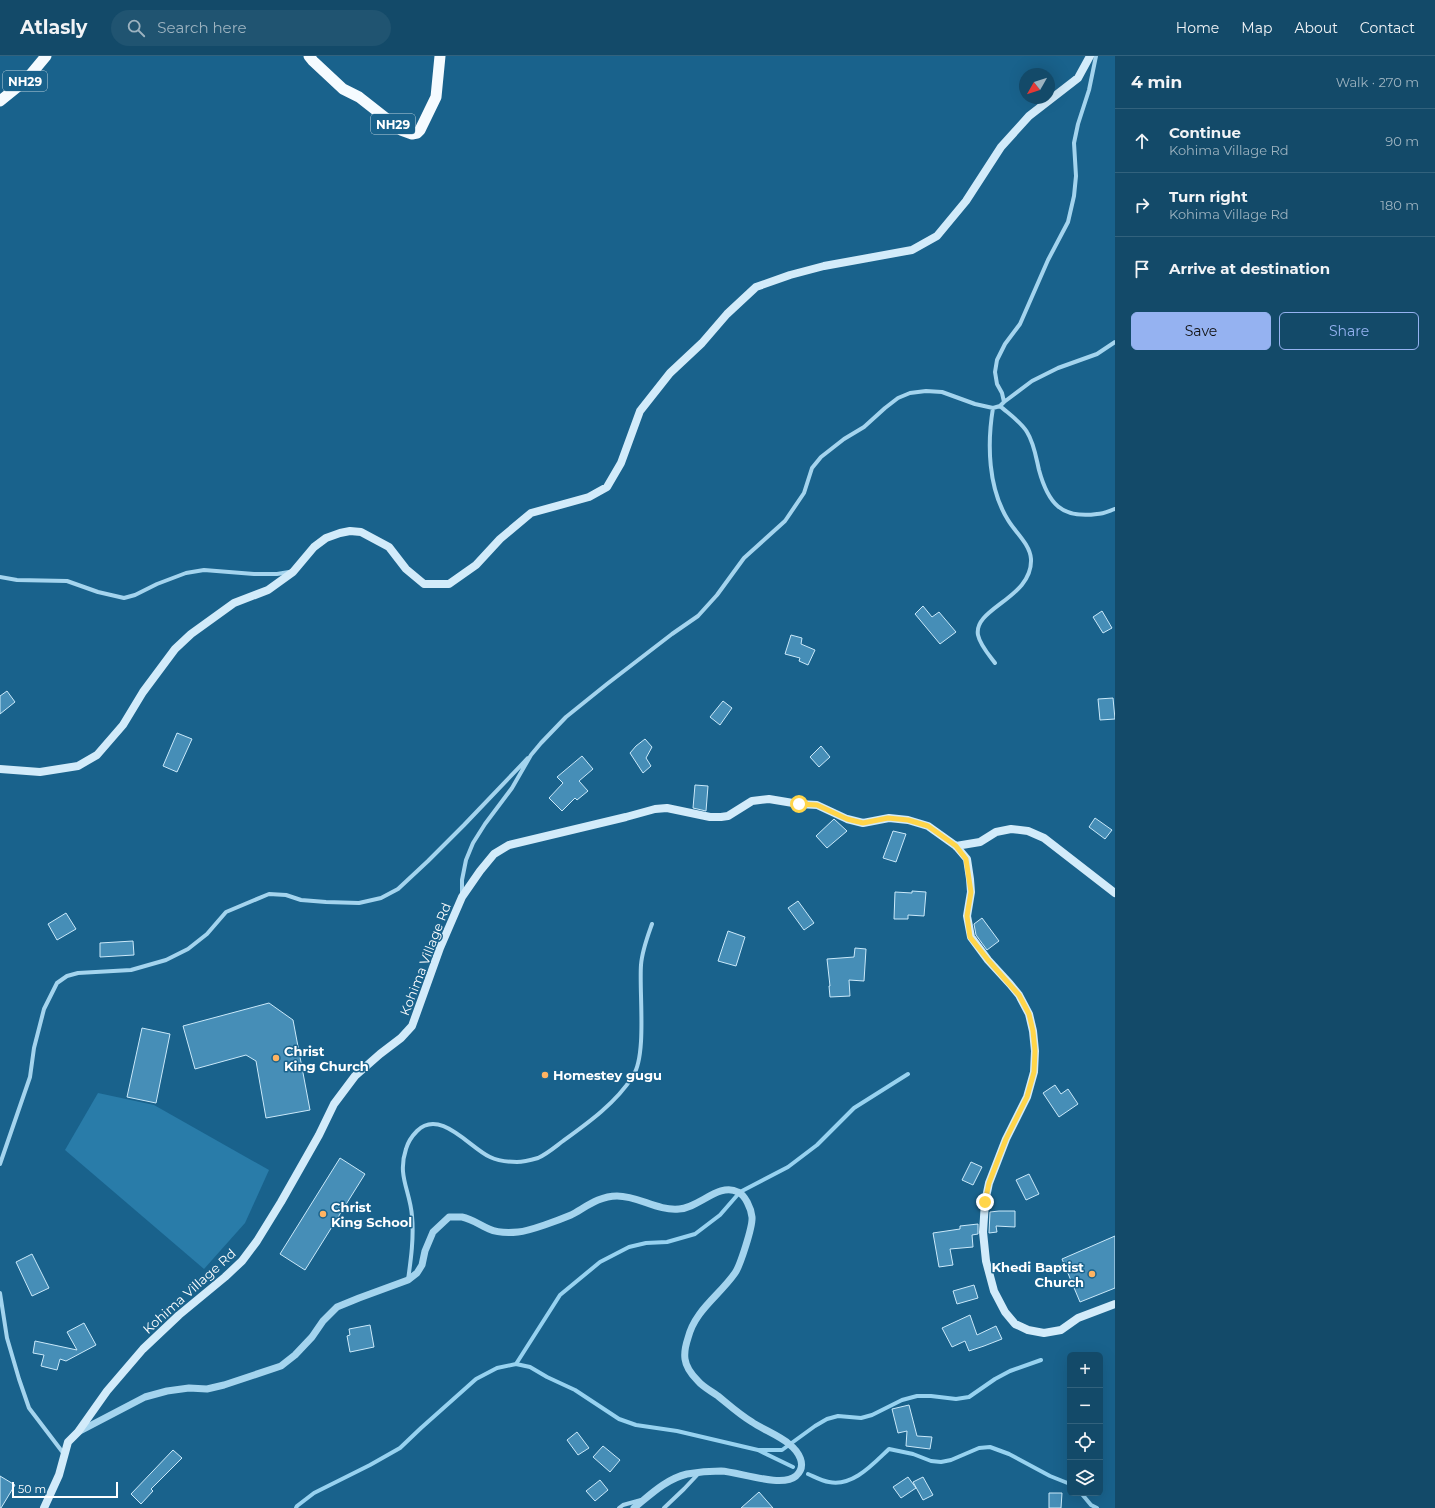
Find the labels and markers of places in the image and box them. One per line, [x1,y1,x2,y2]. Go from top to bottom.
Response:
place label: Christ King Church [284,1043,369,1074]
marker: Christ King Church [271,1053,281,1063]
place label: Homestey gugu [553,1067,662,1083]
marker: Homestey gugu [540,1070,550,1080]
place label: Christ King School [331,1199,412,1230]
marker: Christ King School [318,1209,328,1219]
place label: Khedi Baptist Church [991,1259,1084,1290]
marker: Khedi Baptist Church [1087,1269,1097,1279]

